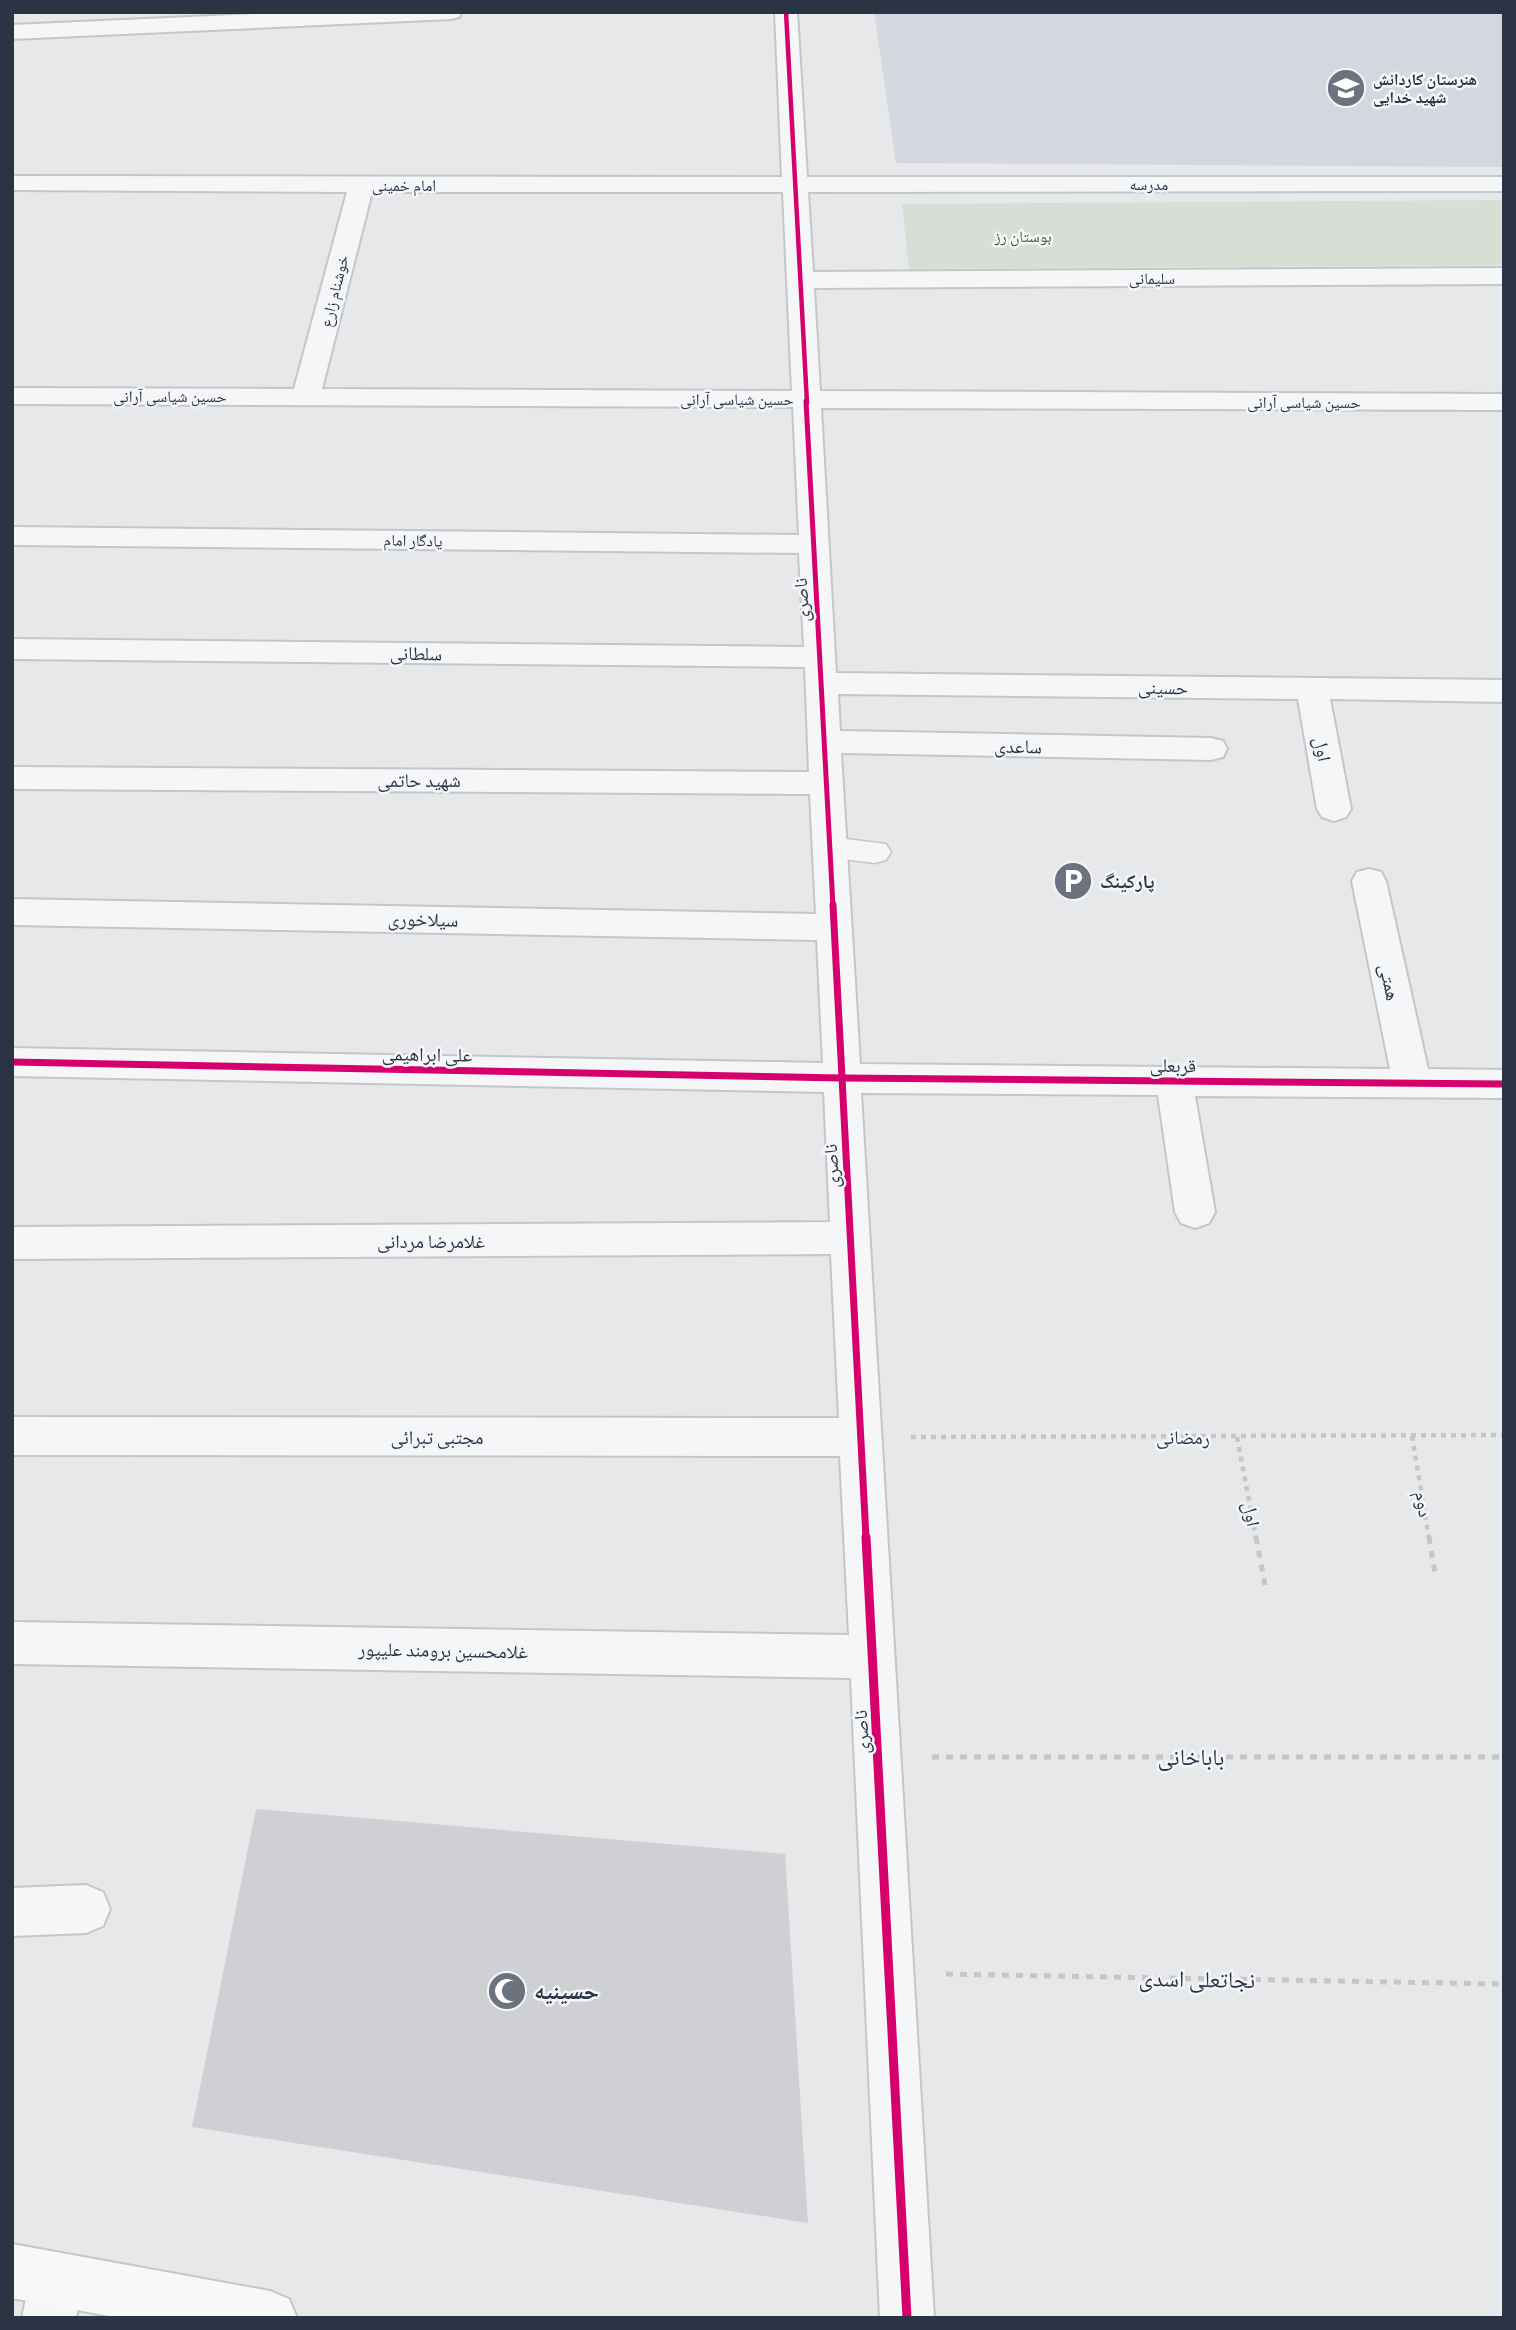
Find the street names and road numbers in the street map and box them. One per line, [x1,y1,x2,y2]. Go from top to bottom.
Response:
street label: مدرسه [1130,174,1168,194]
street label: امام خمینی [372,175,436,196]
street label: خوشنام زارع [315,253,354,329]
street label: سلیمانی [1129,268,1175,289]
street label: حسین شیاسی آرانی [113,386,227,407]
street label: حسین شیاسی آرانی [680,389,794,410]
street label: حسین شیاسی آرانی [1247,392,1361,413]
street label: یادگار امام [383,529,443,552]
street label: ناصری [788,577,814,623]
street label: سلطانی [390,641,442,665]
street label: حسینی [1138,675,1188,699]
street label: ساعدی [994,734,1042,758]
street label: اول [1309,735,1337,763]
street label: شهید حاتمی [377,768,461,792]
street label: سیلاخوری [387,906,459,932]
street label: همتی [1374,961,1406,1003]
street label: علی ابراهیمی [382,1041,473,1067]
street label: قربعلی [1150,1053,1196,1077]
street label: ناصری [818,1143,844,1189]
street label: غلامرضا مردانی [377,1229,485,1253]
street label: مجتبی تبرائی [390,1425,484,1449]
street label: رمضانی [1156,1425,1210,1449]
street label: دوم [1408,1489,1438,1519]
street label: اول [1238,1500,1266,1528]
street label: غلامحسین برومند علیپور [357,1637,529,1664]
street label: ناصری [848,1709,874,1755]
street label: باباخانی [1158,1742,1224,1771]
street label: نجاتعلی اسدی [1138,1963,1256,1994]

